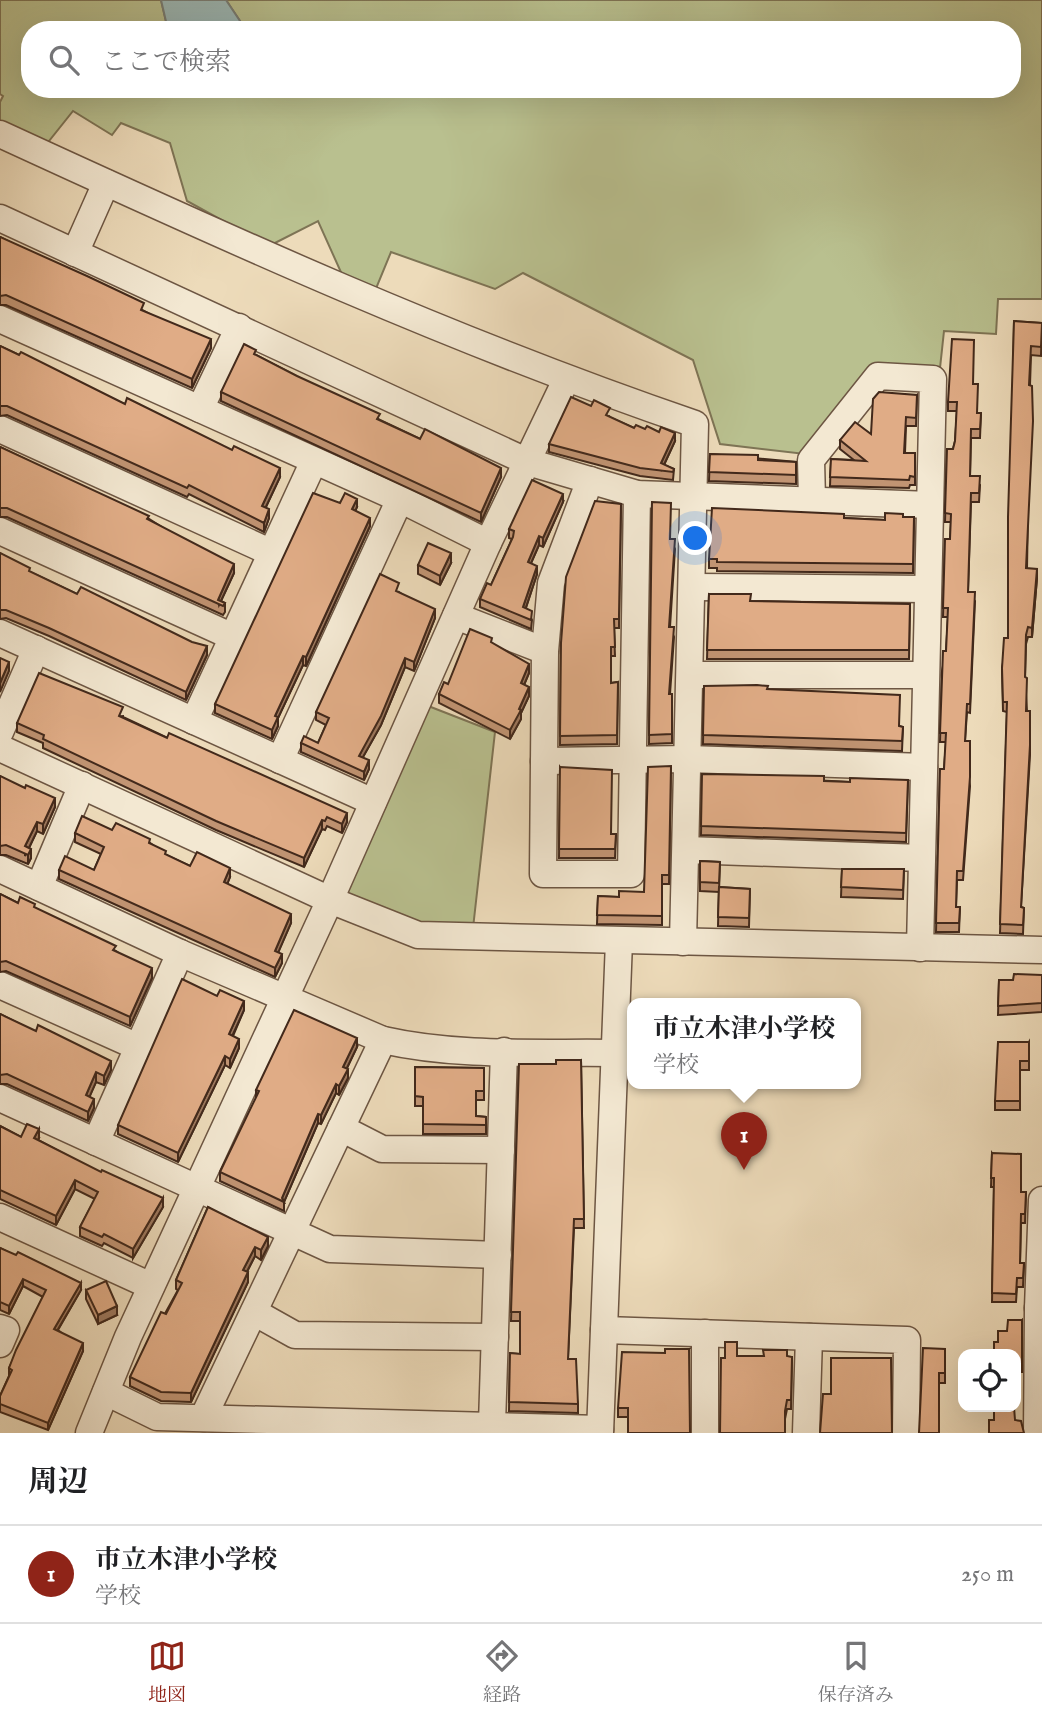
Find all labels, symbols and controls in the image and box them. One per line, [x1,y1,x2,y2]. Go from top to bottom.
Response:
search box [21,21,1021,98]
icon: search [45,41,83,79]
text: ここで検索 [101,46,231,79]
your location [678,521,712,555]
popup [627,998,861,1089]
text: 市立木津小学校 [653,1013,835,1046]
text: 学校 [653,1051,699,1080]
pin: 1 [721,1112,767,1170]
map controls [958,1349,1021,1412]
button: locate [958,1349,1021,1412]
text: 周辺 [28,1464,88,1502]
text: 市立木津小学校 [95,1544,277,1577]
text: 1 [47,1560,55,1589]
text: 250 m [961,1560,1014,1589]
text: 学校 [95,1582,141,1611]
tab: 地図 [148,1637,186,1708]
tab: 経路 [483,1637,521,1708]
tab: 保存済み [818,1637,894,1708]

